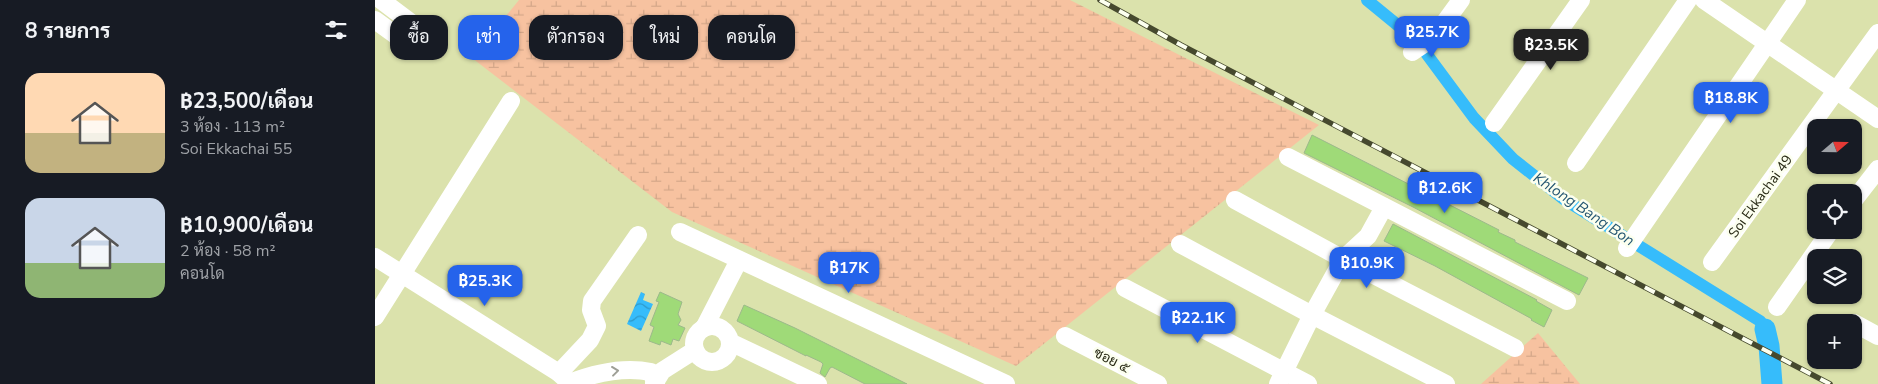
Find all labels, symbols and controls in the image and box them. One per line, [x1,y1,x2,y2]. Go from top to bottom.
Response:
chip: ซื้อ [390,15,448,60]
chip: เช่า [458,15,519,60]
chip: ตัวกรอง [529,15,623,60]
chip: ใหม่ [633,15,698,60]
chip: คอนโด [708,15,795,60]
pin: ฿25.7K [1391,15,1473,58]
icon: filters [322,16,350,44]
text: 8 รายการ [25,17,110,45]
text: ฿25.7K [1405,21,1459,43]
pin: ฿23.5K [1510,28,1592,71]
text: ฿23.5K [1524,34,1578,56]
pin: ฿18.8K [1690,82,1772,124]
text: ฿23,500/เดือน [180,87,313,115]
text: ฿18.8K [1704,87,1758,109]
icon: home [65,93,125,153]
text: 3 ห้อง · 113 m² [180,116,285,138]
north arrow [1807,119,1863,174]
map controls [1807,119,1862,369]
text: Soi Ekkachai 55 [180,138,292,160]
street label: Soi Ekkachai 49 [1724,151,1797,242]
water label: Khlong Bang Bon [1529,168,1639,250]
pin: ฿12.6K [1404,172,1486,214]
text: ฿12.6K [1418,177,1472,199]
button: locate [1807,184,1862,239]
text: ฿10,900/เดือน [180,211,313,239]
icon: home [65,218,125,278]
text: 2 ห้อง · 58 m² [180,240,276,262]
pin: ฿10.9K [1326,246,1408,289]
button: layers [1807,249,1862,304]
pin: ฿17K [819,252,879,294]
text: ฿10.9K [1340,252,1394,274]
text: ฿17K [829,257,869,279]
text: คอนโด [180,263,225,285]
pin: ฿25.3K [444,264,526,307]
text: ฿25.3K [458,270,512,292]
pin: ฿22.1K [1157,302,1239,344]
text: ฿22.1K [1171,307,1225,329]
button: + [1807,314,1862,369]
street label: ซอย ๕ [1091,343,1133,378]
one-way arrow [611,366,619,377]

